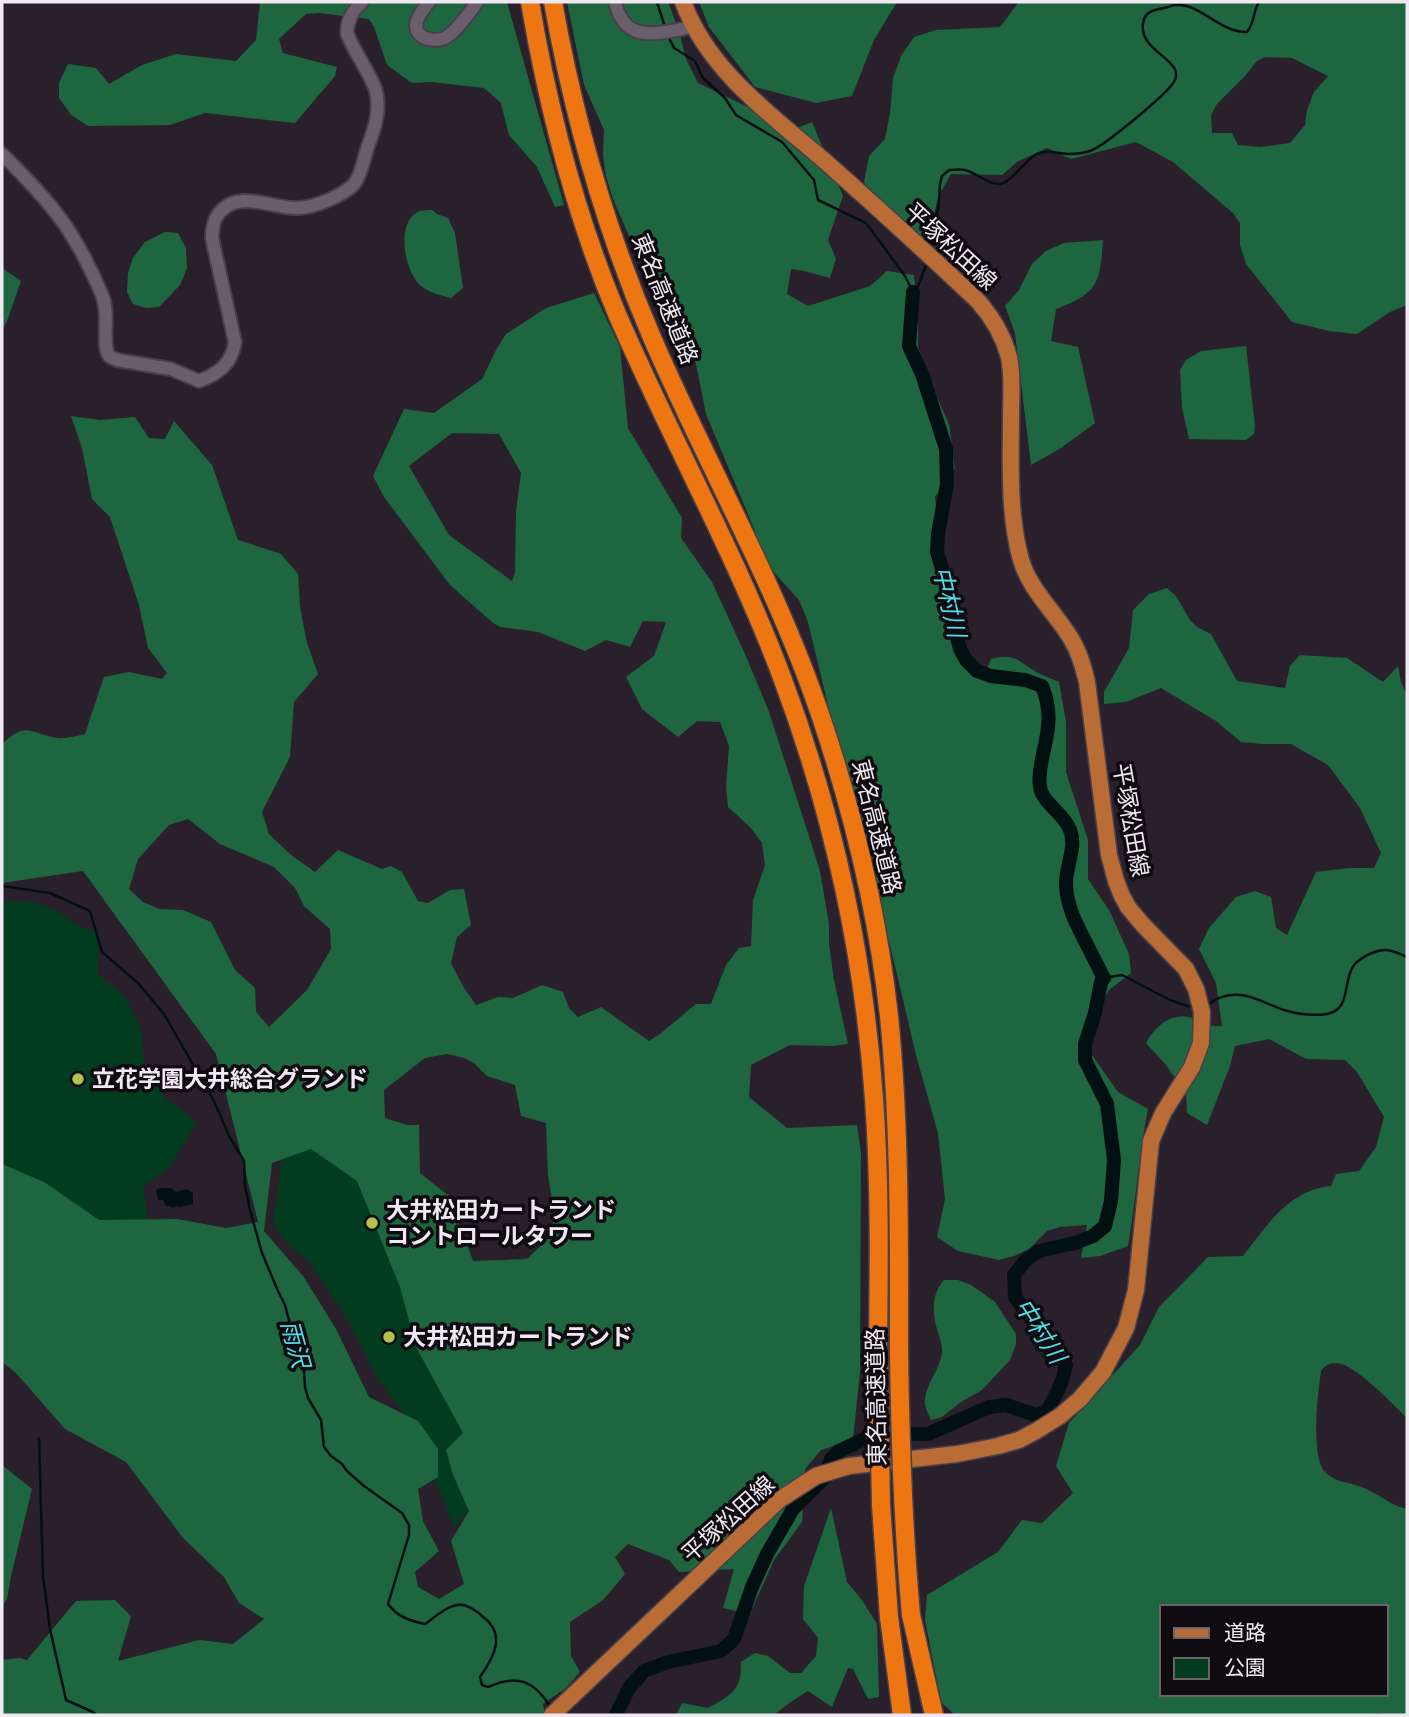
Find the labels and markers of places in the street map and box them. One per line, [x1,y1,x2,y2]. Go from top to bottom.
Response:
place label: 立花学園大井総合グランド [92,1064,368,1092]
marker: 立花学園大井総合グランド [70,1071,86,1087]
place label: 大井松田カートランド コントロールタワー [386,1195,616,1249]
marker: 大井松田カートランド コントロールタワー [364,1215,380,1231]
place label: 大井松田カートランド [403,1322,633,1350]
marker: 大井松田カートランド [381,1329,397,1345]

